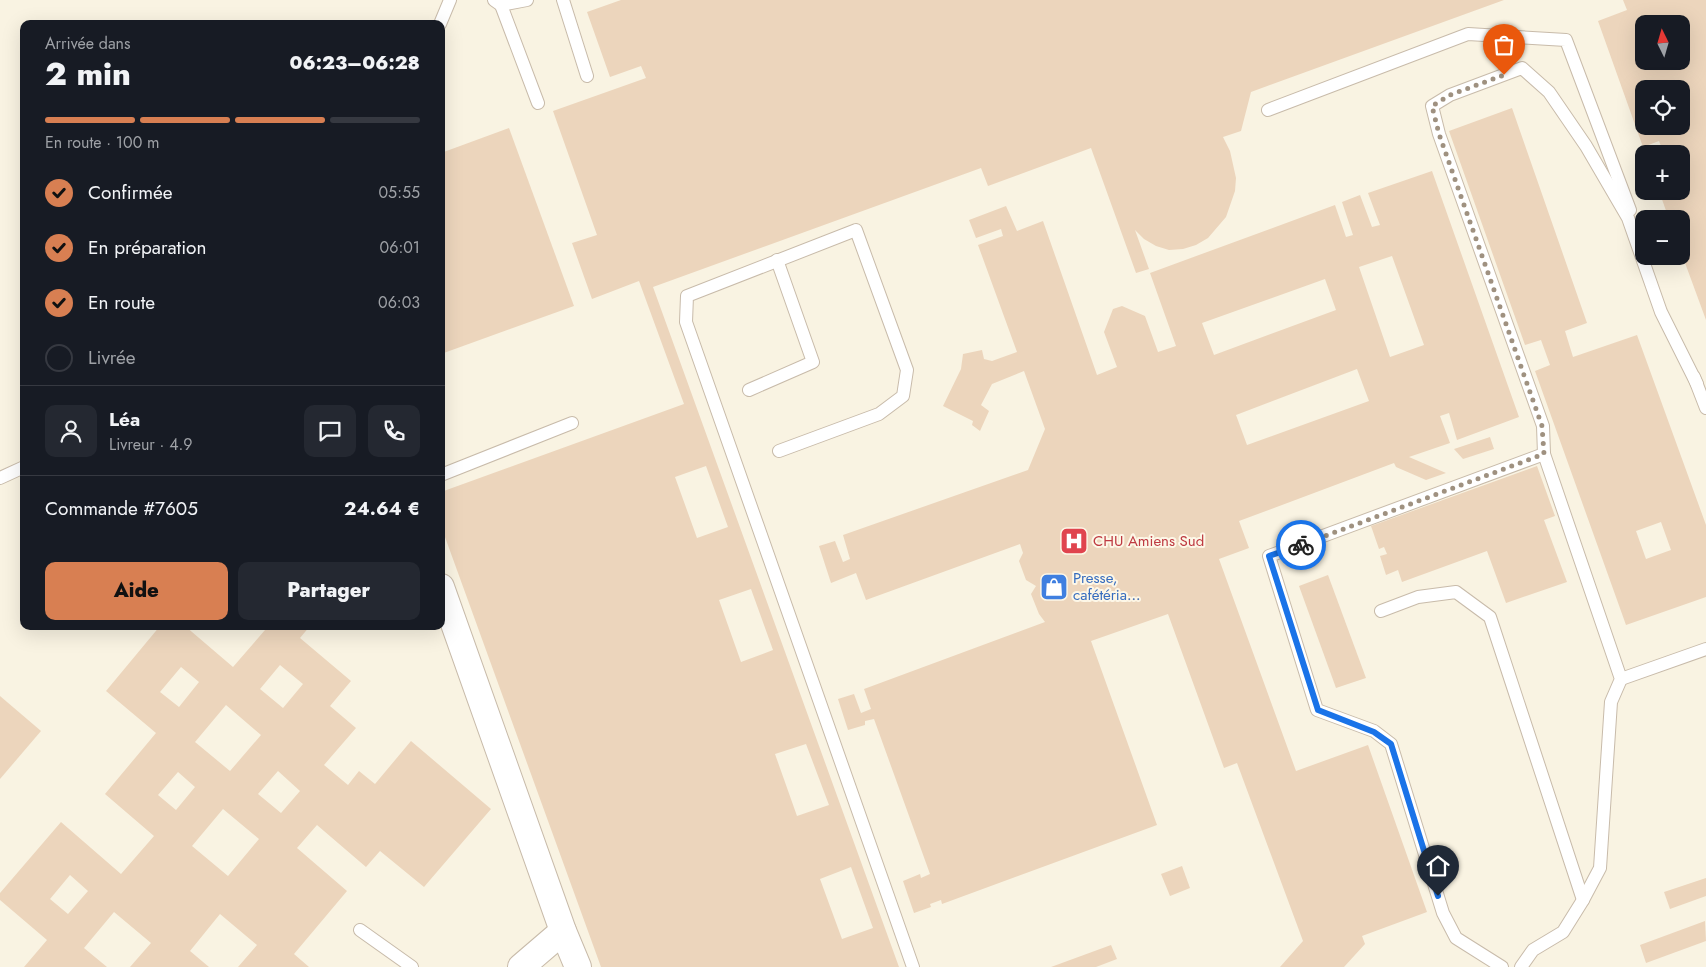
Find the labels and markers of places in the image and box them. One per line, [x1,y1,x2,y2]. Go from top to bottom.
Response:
pin [1483,24,1525,75]
hospital icon: CHU Amiens Sud [1059,526,1089,556]
place label: CHU Amiens Sud [1093,530,1204,552]
place label: Presse, cafétéria... [1073,567,1141,606]
shop icon: Presse, cafétéria... [1039,572,1069,602]
pin [1417,845,1459,896]

